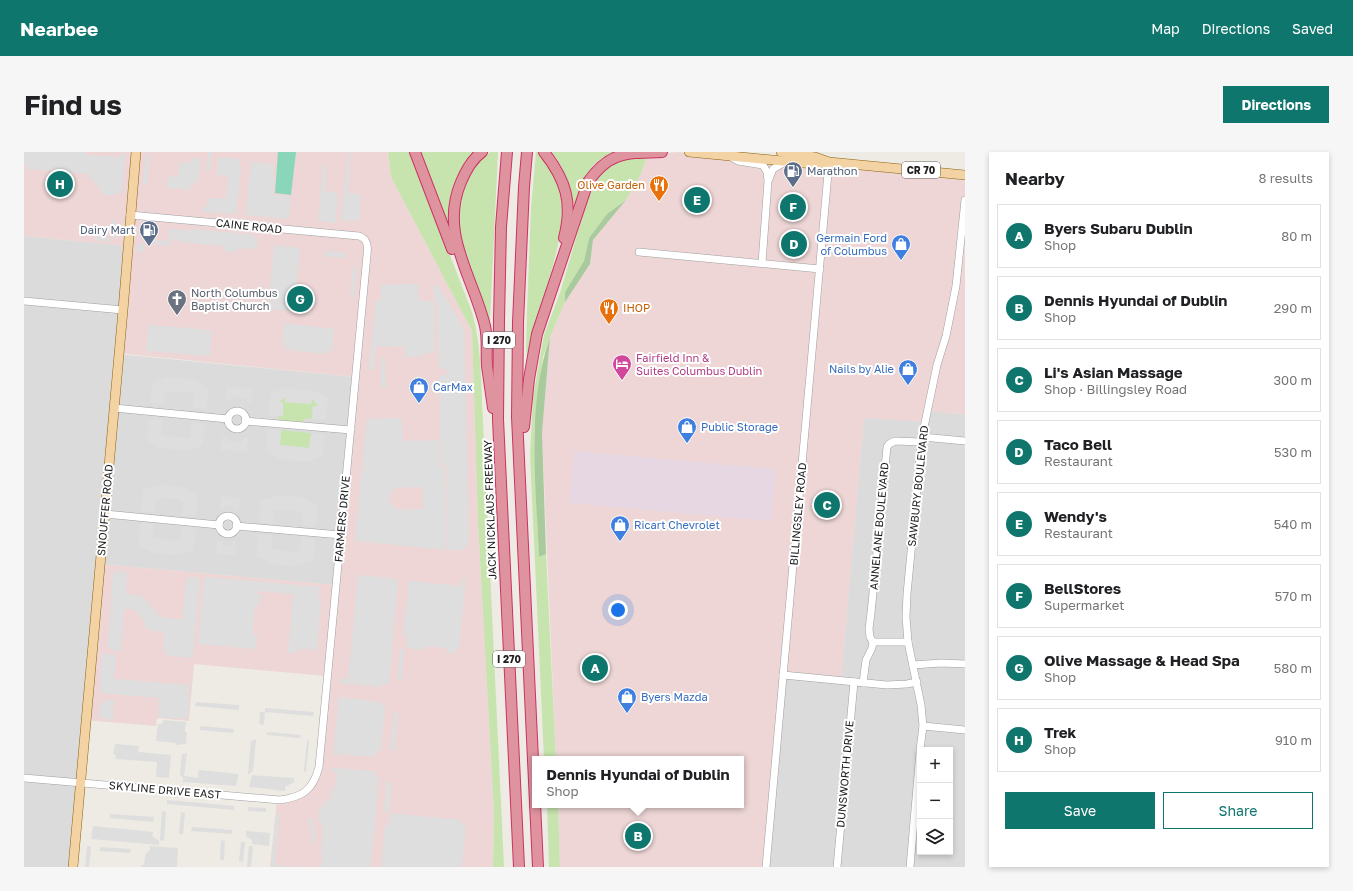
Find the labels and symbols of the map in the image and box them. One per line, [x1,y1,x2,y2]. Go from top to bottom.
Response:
fuel station icon: Marathon [782,160,804,188]
road number: CR 70 [902,162,940,178]
place label: Marathon [807,164,858,177]
pin: H [47,169,73,199]
restaurant icon: Olive Garden [648,174,670,202]
place label: Olive Garden [577,178,645,191]
pin: E [684,185,710,215]
pin: F [780,192,806,222]
street label: CAINE ROAD [215,216,283,235]
fuel station icon: Dairy Mart [138,219,160,247]
place label: Dairy Mart [80,223,135,236]
pin: D [781,229,807,259]
place label: Germain Ford of Columbus [816,231,887,257]
shop icon: Germain Ford of Columbus [890,233,912,261]
pin: G [287,284,313,314]
place label: North Columbus Baptist Church [191,286,278,312]
church icon: North Columbus Baptist Church [166,288,188,316]
restaurant icon: IHOP [598,297,620,325]
place label: IHOP [623,301,650,314]
road number: I 270 [483,332,515,348]
place label: Fairfield Inn & Suites Columbus Dublin [636,351,762,377]
hotel icon: Fairfield Inn & Suites Columbus Dublin [611,353,633,381]
shop icon: Nails by Alie [897,358,919,386]
place label: Nails by Alie [829,362,894,375]
shop icon: CarMax [408,376,430,404]
place label: CarMax [433,380,473,393]
shop icon: Public Storage [676,416,698,444]
place label: Public Storage [701,420,778,433]
street label: SAWBURY BOULEVARD [905,424,930,547]
street label: JACK NICKLAUS FREEWAY [481,440,498,580]
street label: ANNELANE BOULEVARD [866,461,891,590]
street label: BILLINGSLEY ROAD [787,462,809,566]
street label: SNOUFFER ROAD [94,463,115,556]
street label: FARMERS DRIVE [331,475,352,563]
pin: C [814,490,840,520]
shop icon: Ricart Chevrolet [609,514,631,542]
place label: Ricart Chevrolet [634,518,720,531]
your location [608,600,628,620]
road number: I 270 [493,651,525,667]
pin: A [582,653,608,683]
shop icon: Byers Mazda [616,686,638,714]
place label: Byers Mazda [641,690,708,703]
street label: DUNSWORTH DRIVE [833,719,856,828]
street label: SKYLINE DRIVE EAST [108,778,222,801]
pin: B [625,821,651,851]

